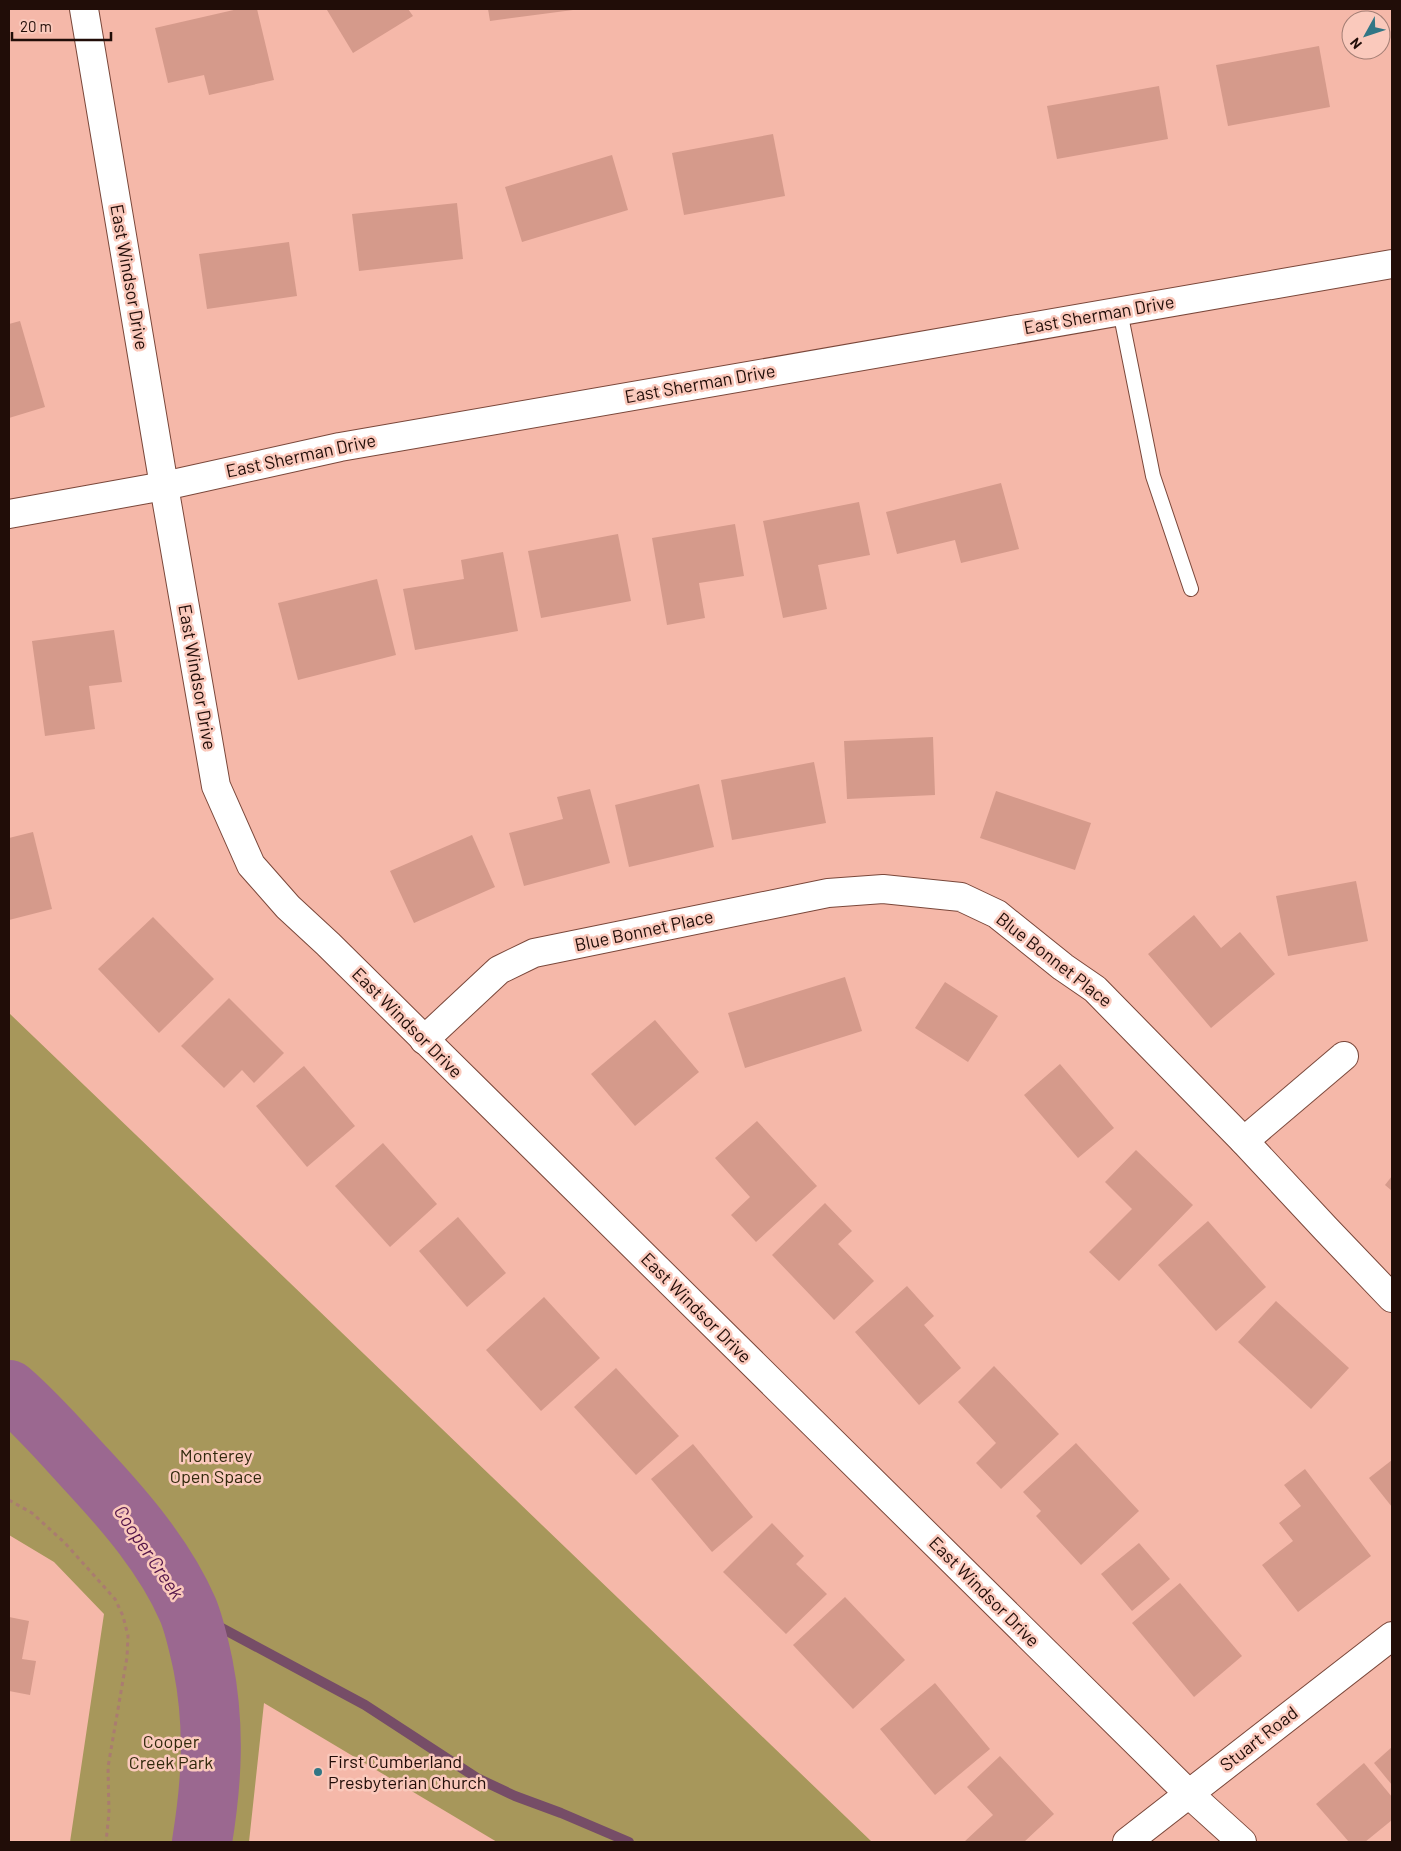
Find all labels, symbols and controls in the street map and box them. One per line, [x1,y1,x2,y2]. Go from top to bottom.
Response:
scale bar [12,10,111,42]
north arrow [1341,10,1391,60]
text: 20 m [20,17,52,35]
text: N [1346,35,1365,53]
street label: East Windsor Drive [106,202,154,351]
street label: East Sherman Drive [1022,290,1176,338]
street label: East Sherman Drive [623,359,777,407]
street label: East Sherman Drive [224,428,378,482]
street label: East Windsor Drive [174,602,222,751]
street label: Blue Bonnet Place [572,905,715,955]
street label: Blue Bonnet Place [992,907,1117,1011]
street label: East Windsor Drive [348,962,468,1082]
street label: East Windsor Drive [637,1247,757,1367]
park label: Monterey Open Space [170,1444,262,1487]
water label: Cooper Creek [110,1500,190,1604]
street label: East Windsor Drive [925,1531,1045,1651]
street label: Stuart Road [1215,1701,1302,1775]
park label: Cooper Creek Park [129,1730,213,1773]
place label: First Cumberland Presbyterian Church [328,1750,487,1793]
marker: First Cumberland Presbyterian Church [312,1766,324,1778]

